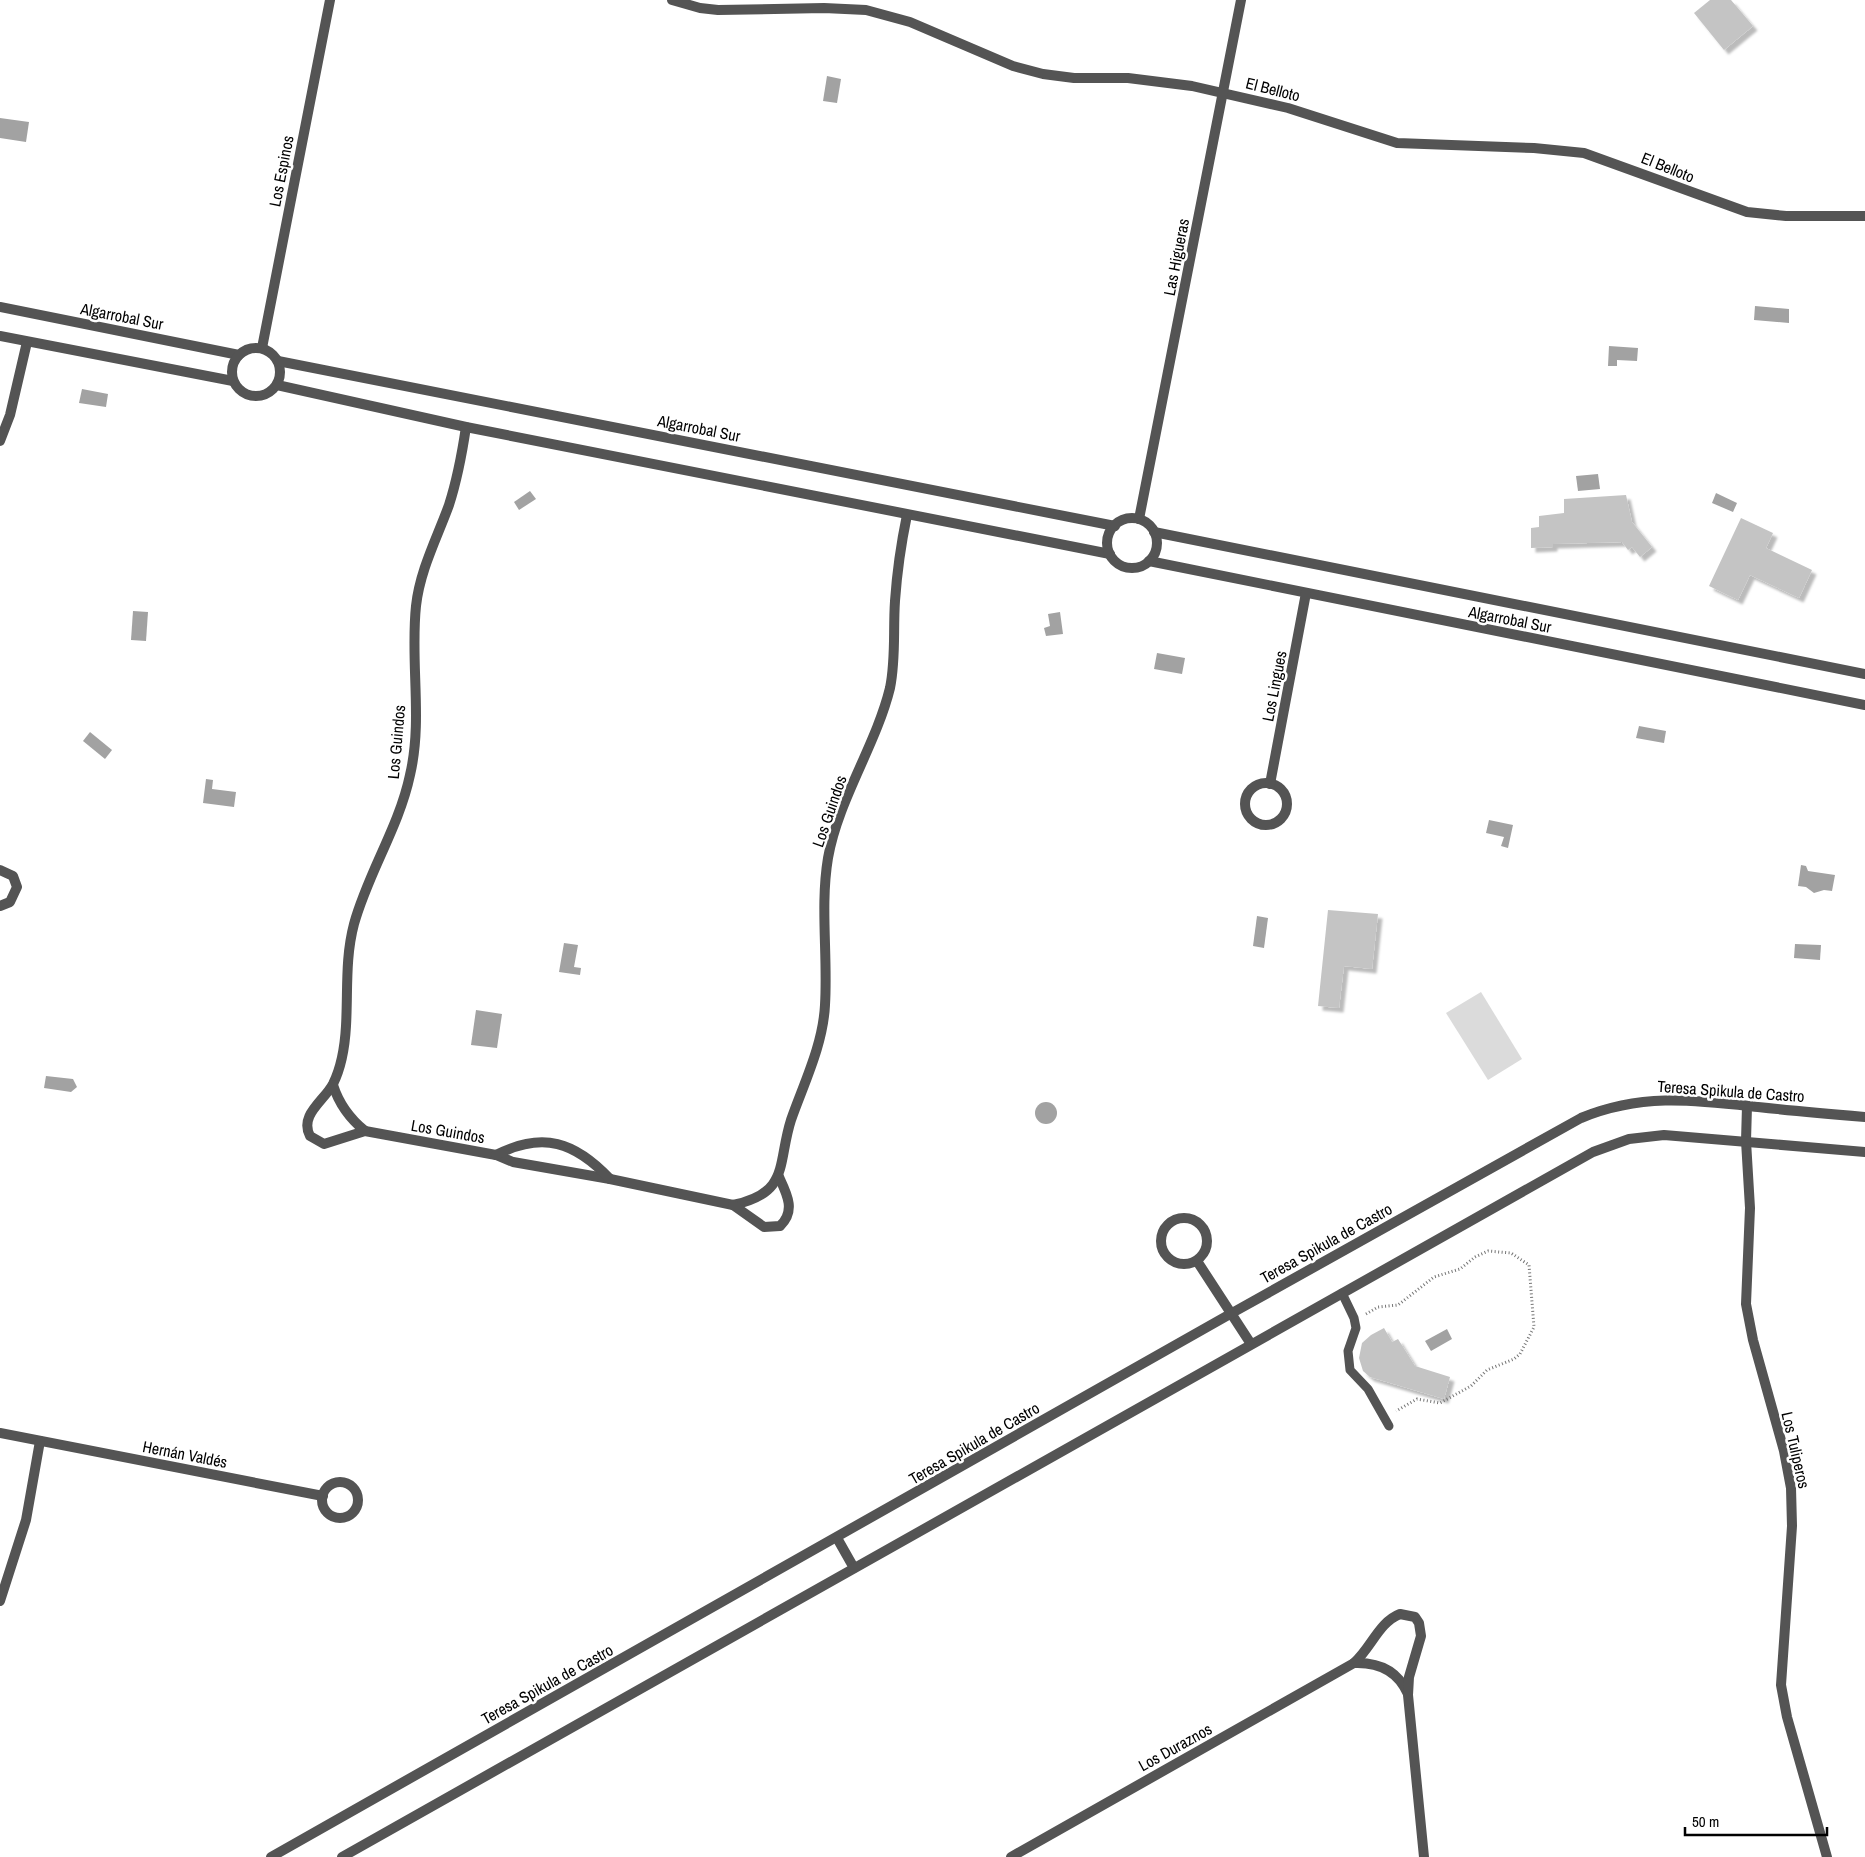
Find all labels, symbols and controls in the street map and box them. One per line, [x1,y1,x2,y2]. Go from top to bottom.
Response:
street label: El Belloto [1243,72,1303,106]
street label: Los Espinos [263,133,299,209]
street label: El Belloto [1638,146,1698,188]
street label: Las Higueras [1158,217,1194,297]
street label: Algarrobal Sur [78,297,166,335]
street label: Algarrobal Sur [655,409,743,447]
street label: Algarrobal Sur [1466,600,1554,638]
street label: Los Lingues [1256,649,1292,723]
street label: Los Guindos [382,704,410,780]
street label: Los Guindos [806,772,852,850]
street label: Teresa Spikula de Castro [1657,1075,1805,1107]
street label: Los Guindos [409,1114,487,1148]
street label: Teresa Spikula de Castro [1256,1198,1396,1288]
street label: Teresa Spikula de Castro [905,1397,1043,1489]
street label: Los Tuliperos [1776,1409,1816,1491]
street label: Hernán Valdés [141,1435,229,1473]
street label: Teresa Spikula de Castro [477,1639,617,1729]
street label: Los Duraznos [1134,1718,1216,1776]
scale bar [1685,1804,1828,1836]
text: 50 m [1692,1811,1719,1832]

